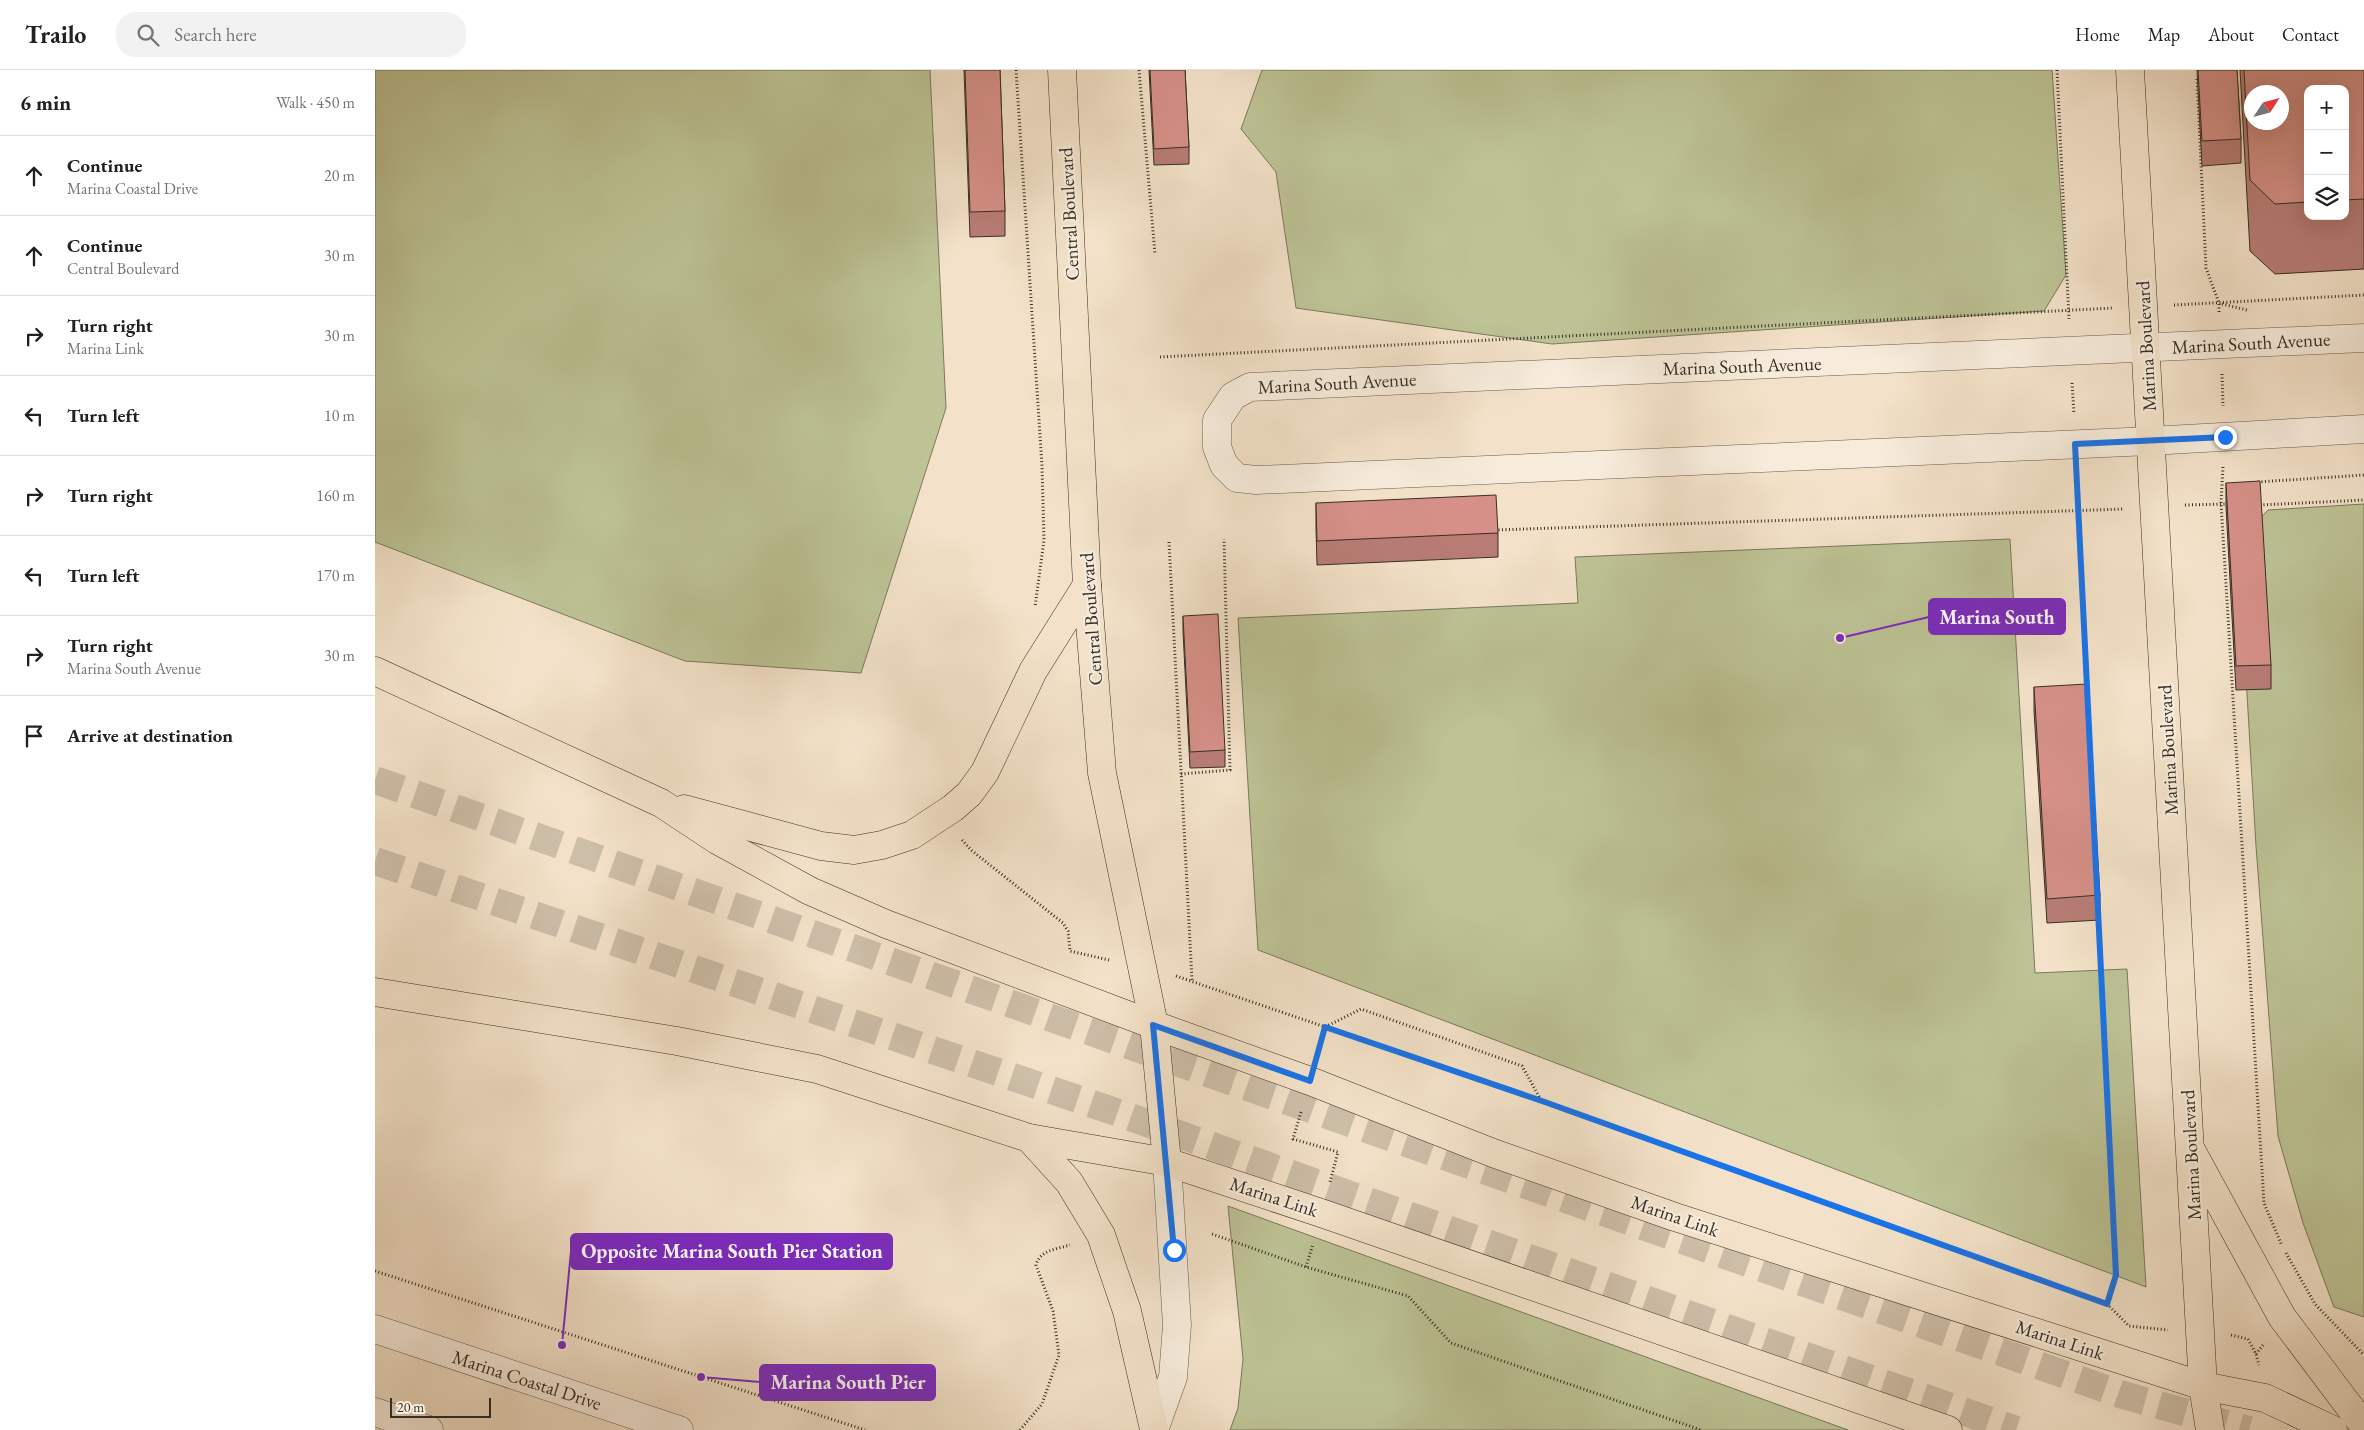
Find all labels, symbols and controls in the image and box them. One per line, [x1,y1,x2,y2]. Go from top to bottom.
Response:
search box [116,12,466,57]
text: Trailo [25,19,86,50]
icon: search [134,21,162,49]
text: Search here [174,22,257,47]
text: Home [2075,23,2120,46]
text: Map [2148,23,2180,46]
text: About [2208,23,2254,46]
text: Contact [2282,23,2339,46]
north arrow [2244,85,2289,130]
map controls [2304,85,2349,220]
button: + [2304,85,2349,130]
text: 6 min [20,89,71,116]
text: Walk · 450 m [276,92,355,113]
button: − [2304,130,2349,175]
street label: Central Boulevard [1053,146,1085,281]
text: Continue [67,153,142,178]
icon: ahead [20,162,48,190]
text: 20 m [324,165,355,186]
button: layers [2304,175,2349,220]
text: Marina Coastal Drive [67,178,198,199]
text: Continue [67,233,142,258]
icon: ahead [20,242,48,270]
text: 30 m [324,245,355,266]
text: Central Boulevard [67,258,179,279]
street label: Marina Boulevard [2130,280,2162,412]
text: Turn right [67,313,153,338]
icon: right [20,322,48,350]
text: 30 m [324,325,355,346]
street label: Marina South Avenue [2171,326,2331,360]
text: Marina Link [67,338,144,359]
street label: Marina South Avenue [1662,351,1822,381]
street label: Marina South Avenue [1257,366,1417,400]
icon: left [20,402,48,430]
text: Turn left [67,403,139,428]
text: 10 m [324,405,355,426]
route end [2214,426,2237,449]
icon: right [20,482,48,510]
text: Turn right [67,483,153,508]
text: 160 m [316,485,355,506]
street label: Central Boulevard [1074,551,1108,686]
icon: left [20,562,48,590]
text: Turn left [67,563,139,588]
text: 170 m [316,565,355,586]
callout: Marina South [1929,599,2065,634]
text: Marina South [1939,604,2055,630]
text: Turn right [67,633,153,658]
icon: right [20,642,48,670]
text: 30 m [324,645,355,666]
text: Marina South Avenue [67,658,201,679]
street label: Marina Boulevard [2152,684,2184,816]
icon: arrive [20,722,48,750]
text: Arrive at destination [67,723,233,748]
street label: Marina Boulevard [2175,1089,2207,1221]
street label: Marina Link [1227,1171,1322,1223]
street label: Marina Link [1628,1189,1723,1243]
callout: Opposite Marina South Pier Station [571,1234,892,1269]
text: Opposite Marina South Pier Station [581,1238,883,1264]
route start [1163,1239,1186,1262]
street label: Marina Link [2013,1314,2108,1366]
street label: Marina Coastal Drive [449,1344,605,1416]
callout: Marina South Pier [760,1365,935,1400]
text: Marina South Pier [771,1369,926,1395]
scale bar [390,1395,491,1418]
text: 20 m [397,1398,424,1416]

